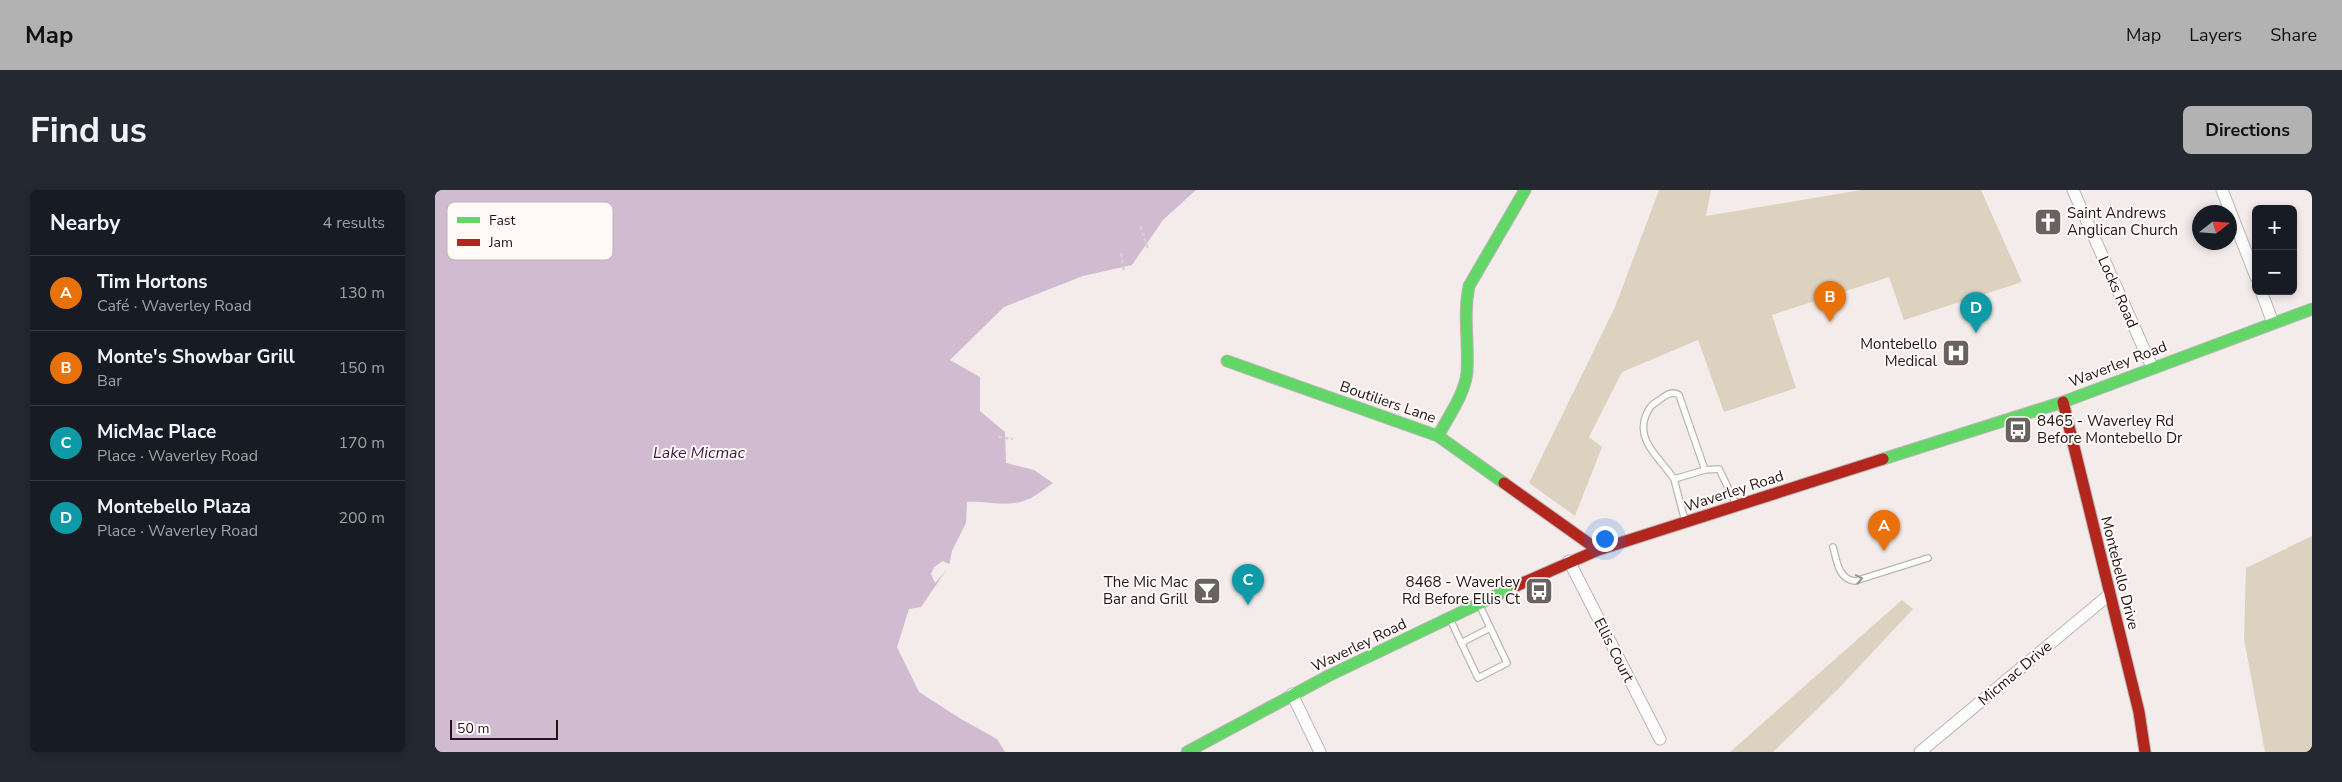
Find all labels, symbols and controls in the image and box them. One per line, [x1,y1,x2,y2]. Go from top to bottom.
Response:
text: Map [25,19,73,51]
text: Map [2126,23,2161,47]
text: Layers [2189,23,2242,47]
text: Share [2270,23,2317,47]
button: Directions [2183,106,2312,154]
text: Find us [30,107,147,154]
legend [447,202,613,260]
place label: Saint Andrews Anglican Church [2067,203,2178,240]
north arrow [2192,205,2237,250]
map controls [2252,205,2297,295]
button: + [2252,205,2297,250]
church icon: Saint Andrews Anglican Church [2033,207,2063,237]
text: Nearby [50,209,120,237]
text: Fast [489,211,515,230]
text: 4 results [323,212,385,234]
text: Jam [488,233,513,252]
button: − [2252,250,2297,295]
street label: Locks Road [2093,253,2143,331]
text: Tim Hortons [97,269,208,295]
pin: B [1814,281,1846,322]
text: A [60,282,72,304]
text: 130 m [338,282,385,304]
pin: D [1960,292,1992,333]
text: Café · Waverley Road [97,295,252,317]
place label: Montebello Medical [1860,334,1938,371]
street label: Waverley Road [2066,336,2170,392]
hospital icon: Montebello Medical [1941,338,1971,368]
text: Monte's Showbar Grill [97,344,295,370]
text: B [60,357,72,379]
text: 150 m [338,357,385,379]
text: Bar [97,370,122,392]
street label: Boutiliers Lane [1337,376,1439,428]
place label: 8465 - Waverley Rd Before Montebello Dr [2037,411,2183,448]
bus stop icon: 8465 - Waverley Rd Before Montebello Dr [2003,415,2033,445]
text: MicMac Place [97,419,216,445]
text: C [61,432,71,454]
text: 170 m [338,432,385,454]
water label: Lake Micmac [653,442,746,464]
text: Place · Waverley Road [97,445,258,467]
street label: Waverley Road [1682,466,1786,516]
text: Montebello Plaza [97,494,251,520]
text: D [60,507,72,529]
text: 200 m [338,507,385,529]
pin: A [1868,510,1900,551]
street label: Montebello Drive [2096,514,2144,632]
text: Place · Waverley Road [97,520,258,542]
your location [1592,526,1618,552]
pin: C [1232,564,1264,605]
place label: The Mic Mac Bar and Grill [1103,572,1189,609]
place label: 8468 - Waverley Rd Before Ellis Ct [1402,572,1521,609]
one-way arrow [1855,574,1864,584]
bar icon: The Mic Mac Bar and Grill [1192,576,1222,606]
bus stop icon: 8468 - Waverley Rd Before Ellis Ct [1524,576,1554,606]
street label: Waverley Road [1308,613,1410,677]
street label: Ellis Court [1589,614,1639,686]
street label: Micmac Drive [1974,636,2056,710]
scale bar [450,717,557,740]
text: 50 m [457,719,489,738]

